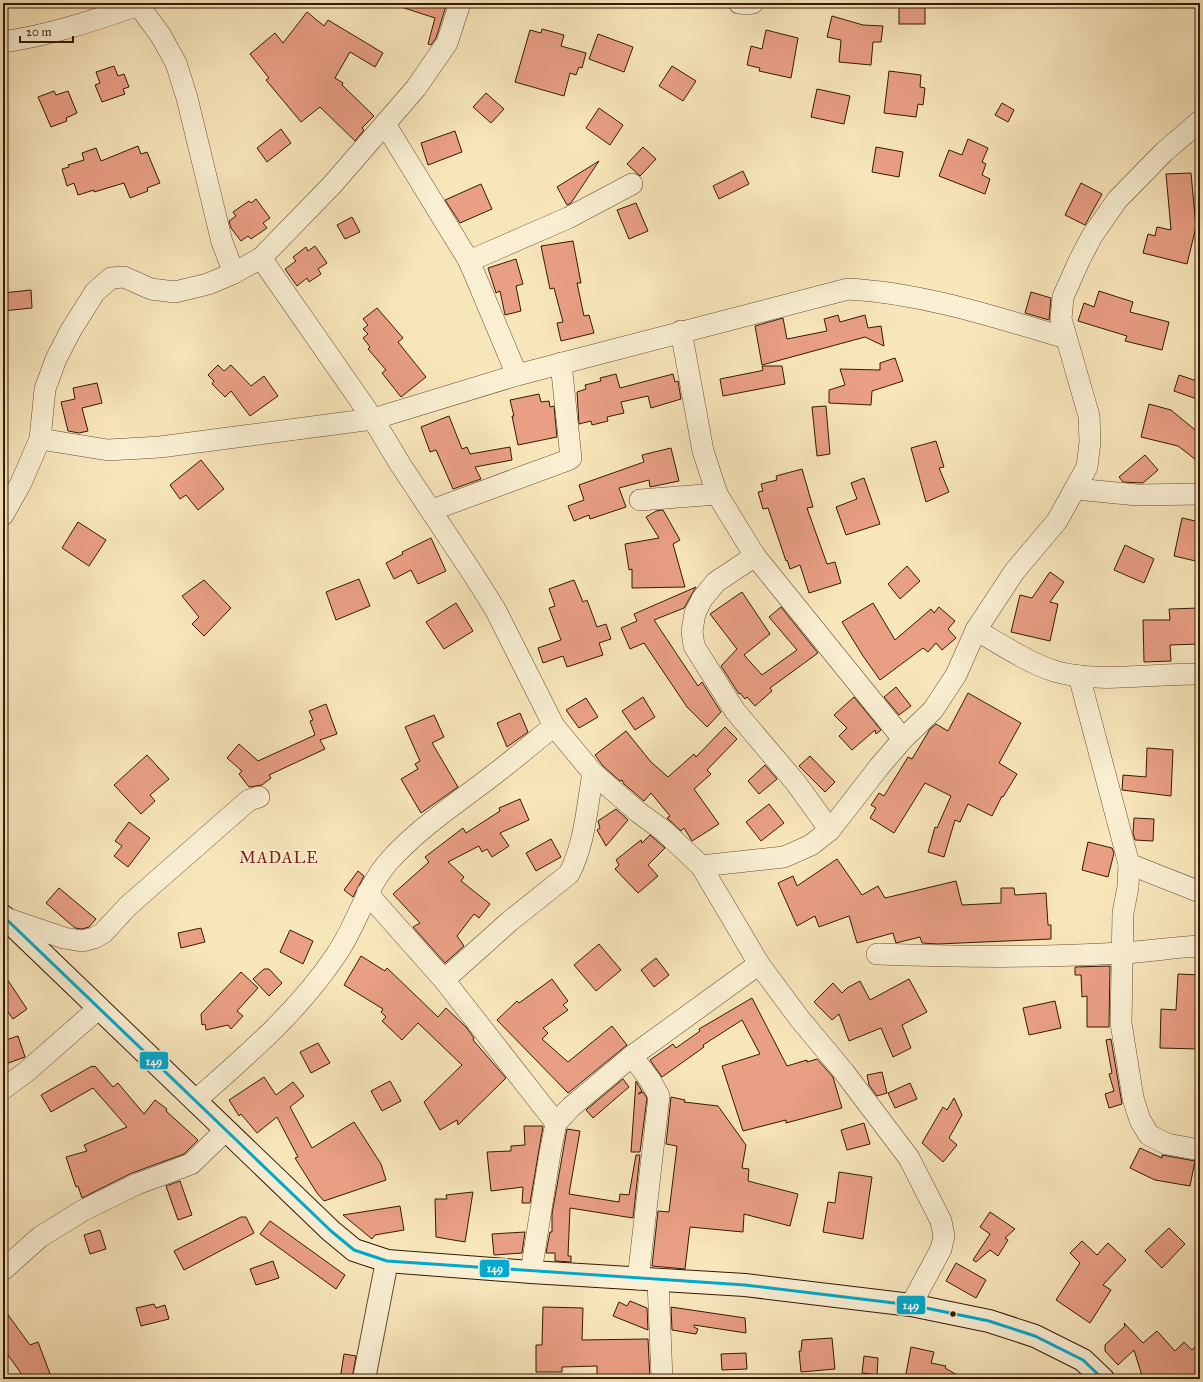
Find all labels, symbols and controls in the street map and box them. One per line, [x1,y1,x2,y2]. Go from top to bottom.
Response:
scale bar [20,18,73,44]
text: 20 m [26,25,52,39]
district label: MADALE [239,848,319,867]
line badge: 149 [139,1051,169,1070]
text: 149 [146,1055,162,1069]
line badge: 149 [479,1259,510,1278]
text: 149 [487,1262,503,1276]
line badge: 149 [896,1295,926,1315]
text: 149 [903,1299,919,1313]
unlabelled marker [948,1309,958,1319]

